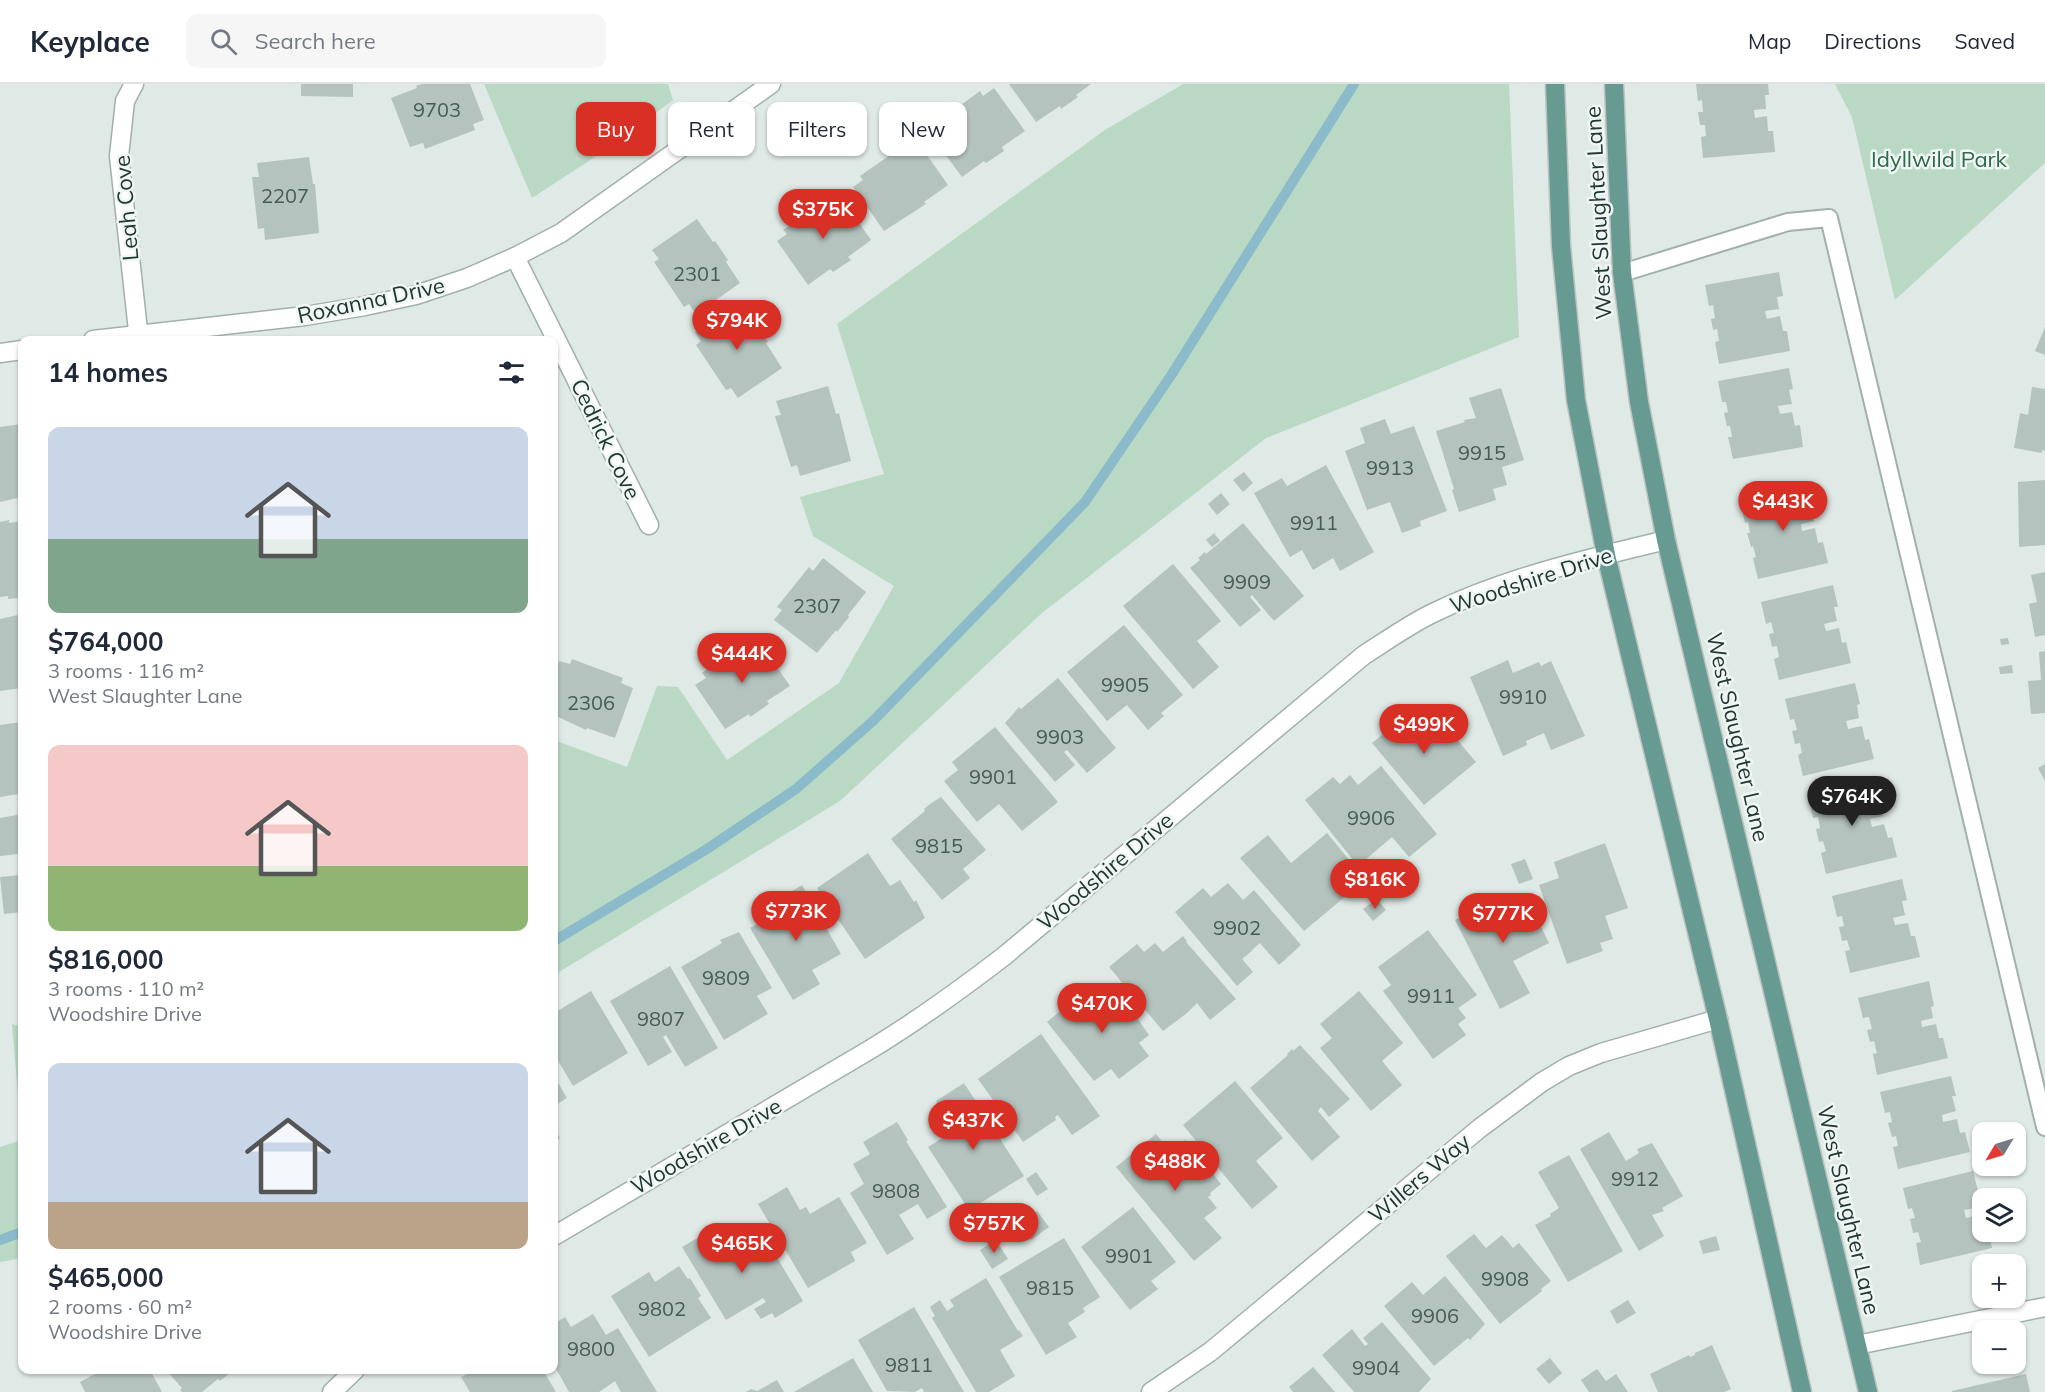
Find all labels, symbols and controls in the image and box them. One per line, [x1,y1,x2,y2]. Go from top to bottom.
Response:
search box [186,14,606,68]
text: Keyplace [30,24,150,59]
icon: search [207,25,240,58]
text: Search here [255,27,376,55]
text: Map [1748,28,1791,54]
text: Directions [1824,28,1921,54]
text: Saved [1954,28,2015,54]
house number: 9703 [413,97,461,122]
chip: Buy [576,102,656,156]
chip: Rent [668,102,755,156]
chip: Filters [767,102,867,156]
chip: New [879,102,967,156]
street label: West Slaughter Lane [1578,106,1618,320]
park label: Idyllwild Park [1871,145,2008,173]
street label: Leah Cove [107,154,145,262]
house number: 2207 [261,183,309,208]
pin: $375K [781,189,865,240]
text: $375K [792,196,854,221]
house number: 2301 [673,261,721,286]
street label: Roxanna Drive [295,271,447,329]
pin: $794K [695,300,779,351]
text: $794K [706,307,768,332]
text: 14 homes [48,356,168,389]
icon: filters [495,356,528,389]
street label: Cedrick Cove [565,374,647,504]
house number: 9915 [1458,440,1506,465]
house number: 9913 [1366,455,1414,480]
icon: home [234,466,342,574]
pin: $443K [1741,481,1825,532]
text: $443K [1752,488,1814,513]
house number: 9911 [1290,510,1338,535]
street label: Woodshire Drive [1446,541,1616,619]
house number: 9909 [1223,569,1271,594]
house number: 2307 [793,593,841,618]
text: $764,000 [48,625,164,658]
street label: West Slaughter Lane [1700,630,1776,844]
pin: $444K [700,633,784,684]
text: $444K [711,640,773,665]
text: 3 rooms · 116 m² [48,658,204,683]
house number: 9905 [1101,672,1149,697]
text: West Slaughter Lane [48,683,242,708]
house number: 9910 [1499,684,1547,709]
house number: 2306 [567,690,615,715]
pin: $499K [1382,704,1466,755]
text: $499K [1393,711,1455,736]
house number: 9903 [1036,724,1084,749]
house number: 9901 [969,764,1017,789]
pin: $764K [1810,776,1894,827]
text: $764K [1821,783,1883,808]
icon: home [234,784,342,892]
house number: 9906 [1347,805,1395,830]
street label: Woodshire Drive [1031,806,1179,936]
house number: 9815 [915,833,963,858]
pin: $816K [1333,859,1417,910]
text: $816K [1344,866,1406,891]
pin: $773K [754,891,838,942]
pin: $777K [1461,893,1545,944]
text: $773K [765,898,827,923]
text: $777K [1472,900,1534,925]
house number: 9902 [1213,915,1261,940]
text: $816,000 [48,943,164,976]
house number: 9809 [702,965,750,990]
text: 3 rooms · 110 m² [48,976,204,1001]
pin: $470K [1060,983,1144,1034]
house number: 9911 [1407,983,1455,1008]
text: $470K [1071,990,1133,1015]
text: Woodshire Drive [48,1001,202,1026]
house number: 9807 [637,1006,685,1031]
street label: Woodshire Drive [626,1092,786,1200]
pin: $437K [931,1100,1015,1151]
icon: home [234,1102,342,1210]
street label: West Slaughter Lane [1811,1103,1887,1317]
text: $437K [942,1107,1004,1132]
north arrow [1972,1122,2026,1176]
map controls [1972,1122,2026,1374]
street label: Willers Way [1362,1127,1476,1229]
pin: $488K [1133,1141,1217,1192]
text: $488K [1144,1148,1206,1173]
house number: 9912 [1611,1166,1659,1191]
house number: 9808 [872,1178,920,1203]
button: layers [1972,1188,2026,1242]
pin: $757K [952,1203,1036,1254]
text: $757K [963,1210,1025,1235]
pin: $465K [700,1223,784,1274]
text: $465K [711,1230,773,1255]
house number: 9901 [1105,1243,1153,1268]
button: + [1972,1254,2026,1308]
text: $465,000 [48,1261,164,1294]
house number: 9908 [1481,1266,1529,1291]
house number: 9815 [1026,1275,1074,1300]
text: 2 rooms · 60 m² [48,1294,192,1319]
house number: 9802 [638,1296,686,1321]
house number: 9906 [1411,1303,1459,1328]
text: Woodshire Drive [48,1319,202,1344]
button: − [1972,1320,2026,1374]
house number: 9800 [567,1336,615,1361]
house number: 9811 [885,1352,933,1377]
house number: 9904 [1352,1355,1400,1380]

